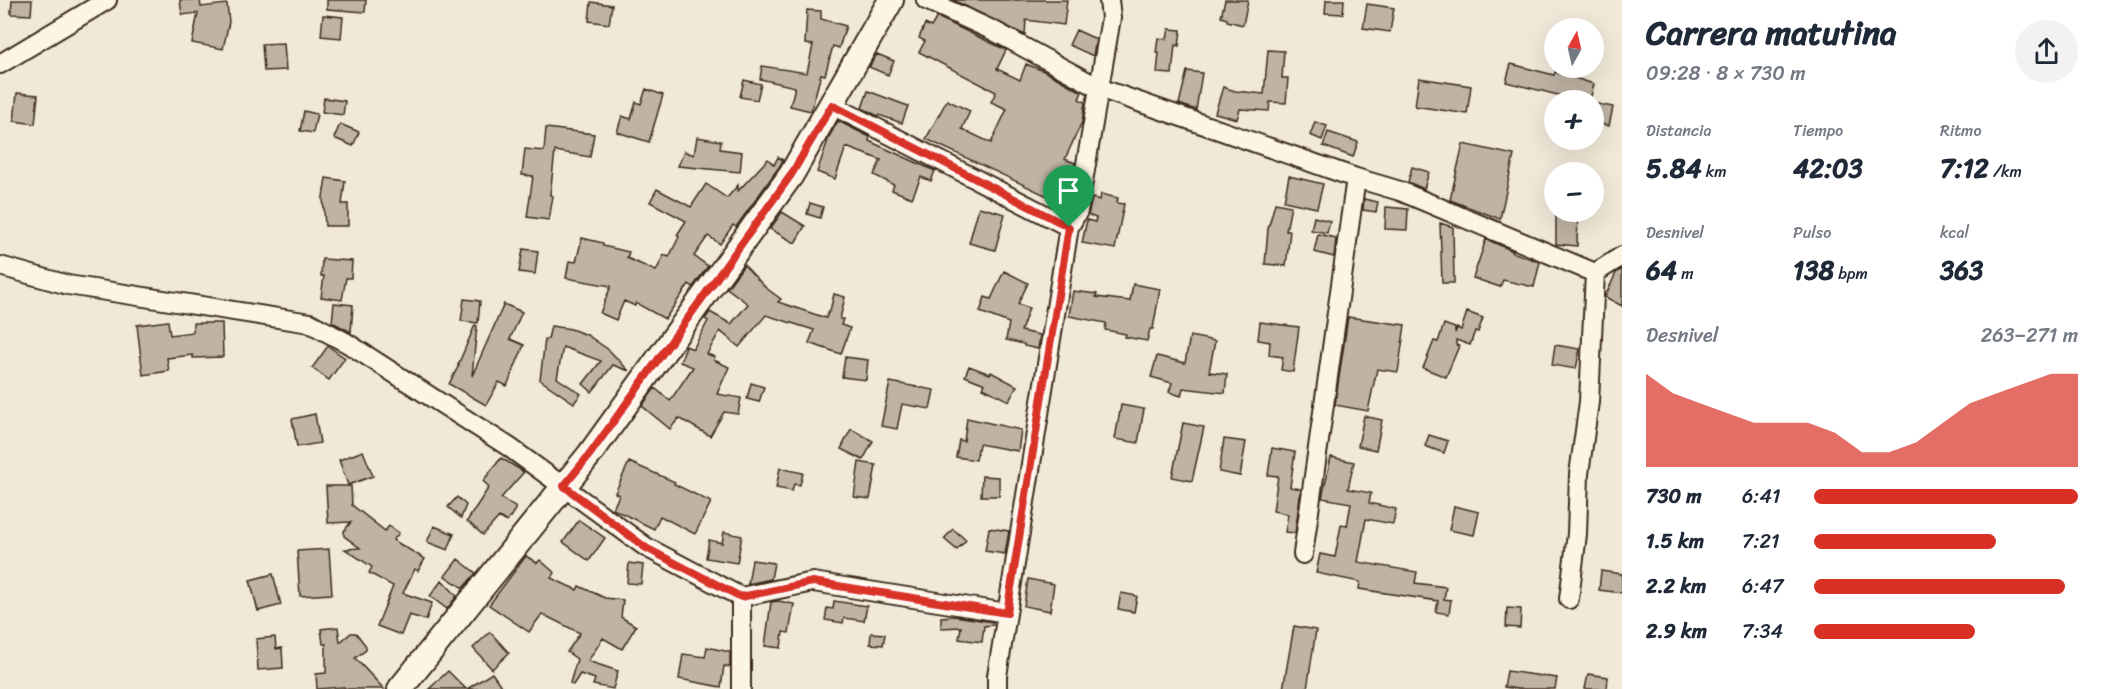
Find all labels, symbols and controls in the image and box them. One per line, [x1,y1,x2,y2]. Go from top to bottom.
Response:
text: Carrera matutina [1646,4,1897,62]
north arrow [1544,18,1604,78]
map controls [1544,18,1604,222]
button: share [2015,20,2078,83]
text: 09:28 · 8 × 730 m [1646,56,1806,91]
button: + [1544,90,1604,150]
text: Distancia [1646,116,1712,145]
text: Tiempo [1793,116,1843,145]
text: Ritmo [1940,116,1982,145]
text: 5.84 [1646,145,1702,191]
text: 42:03 [1793,145,1863,191]
text: 7:12 [1940,145,1989,191]
text: km [1702,157,1727,186]
text: /km [1989,157,2022,186]
button: − [1544,162,1604,222]
pin [1043,165,1094,227]
icon: arrive [1052,174,1085,207]
text: Desnivel [1646,218,1704,247]
text: Pulso [1793,218,1831,247]
text: kcal [1940,218,1969,247]
text: 64 [1646,247,1677,293]
text: 138 [1793,247,1834,293]
text: 363 [1940,247,1983,293]
text: m [1677,259,1693,288]
text: bpm [1834,259,1868,288]
text: Desnivel [1646,318,1718,353]
text: 263–271 m [1981,318,2078,353]
text: 730 m [1646,479,1702,514]
text: 6:41 [1742,479,1780,514]
text: 1.5 km [1646,524,1704,559]
text: 7:21 [1742,524,1780,559]
text: 2.2 km [1646,569,1706,604]
text: 6:47 [1742,569,1783,604]
text: 2.9 km [1646,614,1707,649]
text: 7:34 [1742,614,1783,649]

